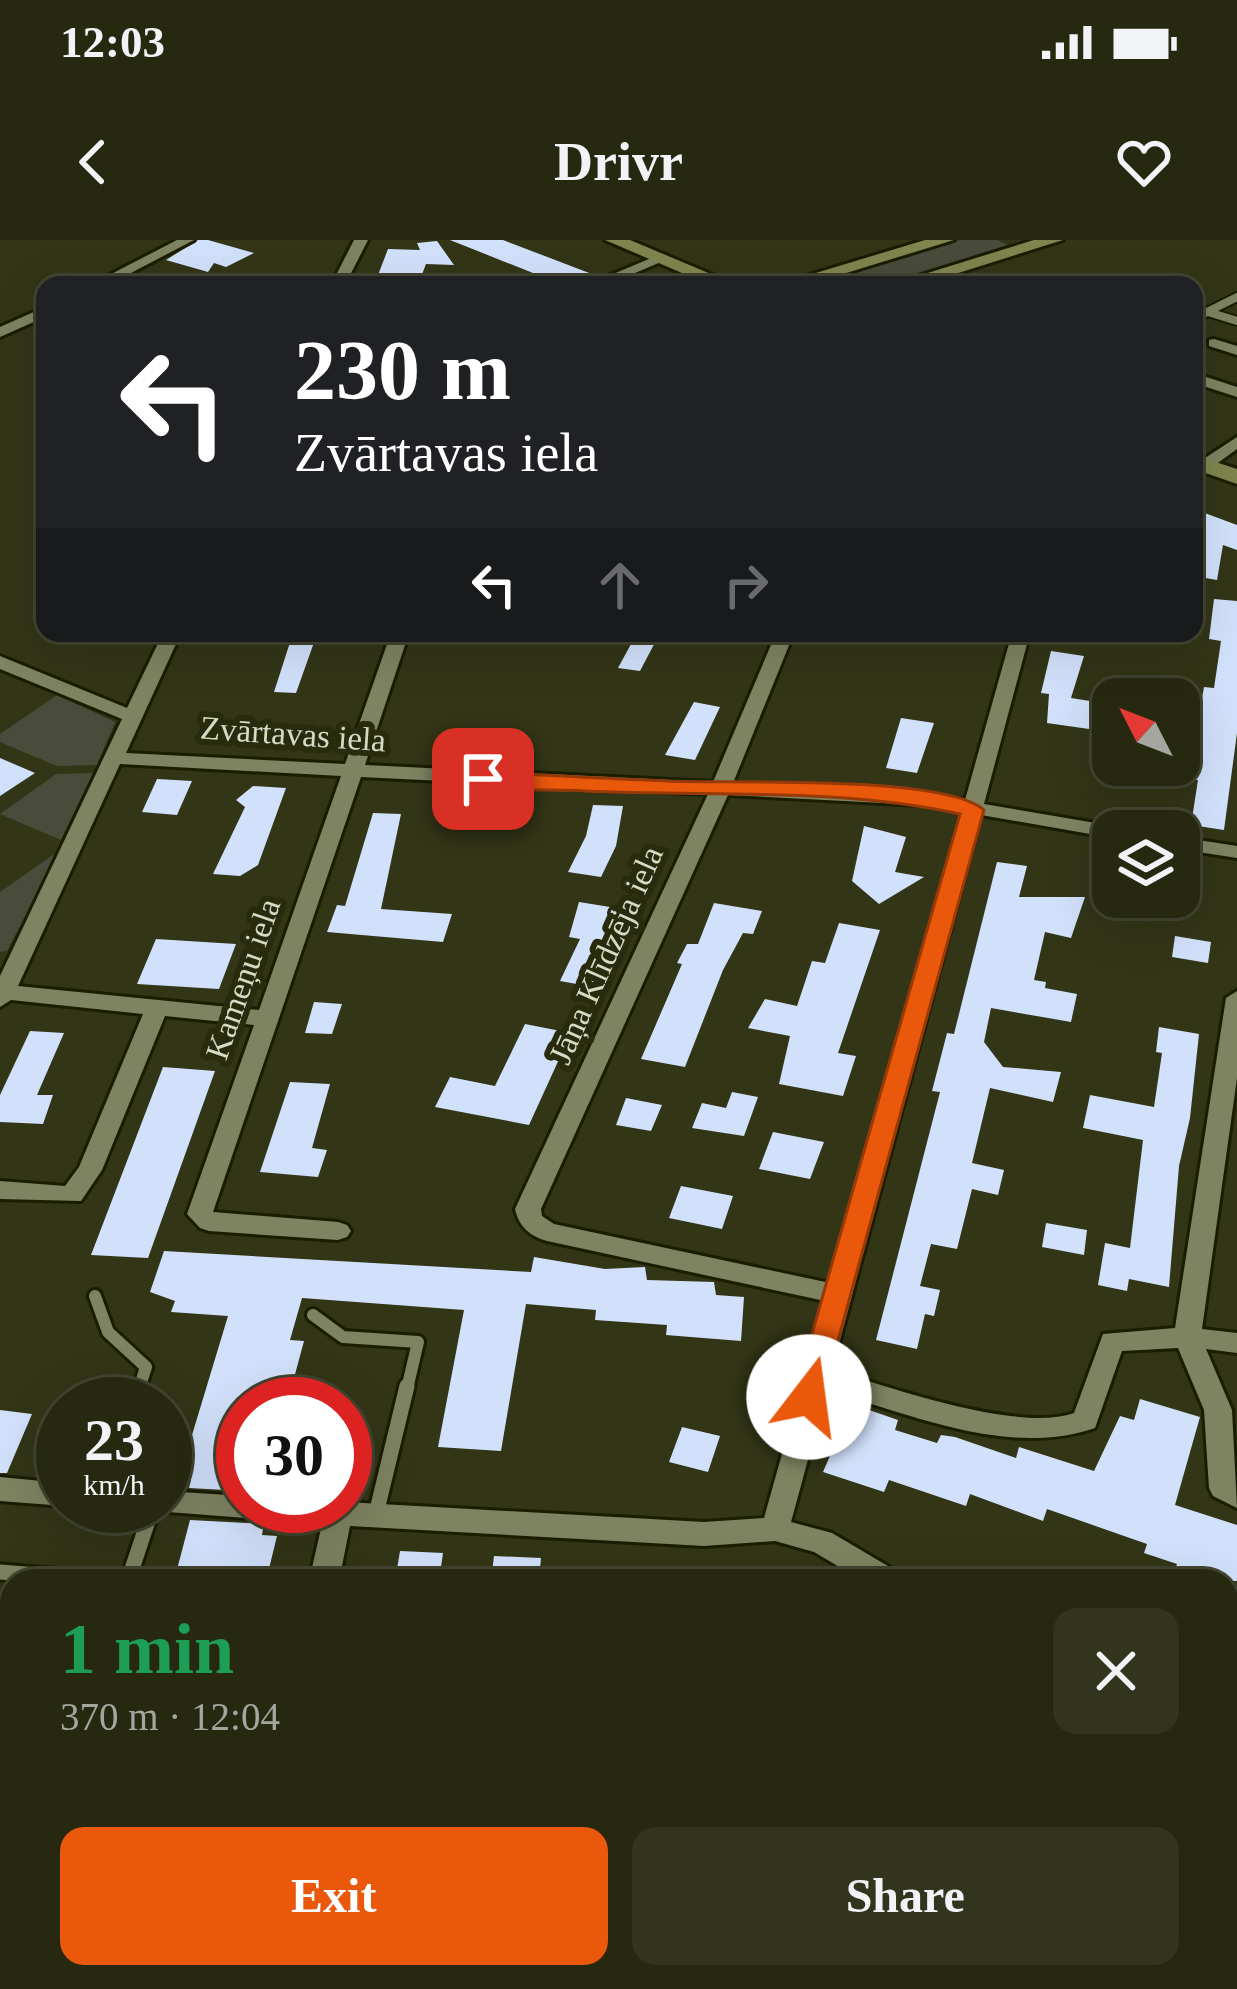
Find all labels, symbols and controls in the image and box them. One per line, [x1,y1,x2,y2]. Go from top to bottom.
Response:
text: 12:03 [60,17,165,67]
icon: back [60,129,126,195]
icon: heart [1111,129,1177,195]
text: Drivr [554,132,683,192]
icon: left [96,324,252,480]
text: 230 m [294,324,511,417]
text: Zvārtavas iela [294,423,598,483]
icon: left [461,552,527,618]
icon: ahead [587,552,653,618]
icon: right [713,552,779,618]
north arrow [1092,678,1200,786]
map controls [1092,678,1200,918]
street label: Zvārtavas iela [199,710,387,758]
pin [432,728,534,830]
icon: arrive [450,746,516,812]
button: layers [1092,810,1200,918]
street label: Jāņa Klīdzēja iela [542,840,671,1070]
street label: Kameņu iela [199,894,288,1064]
position arrow [746,1334,872,1460]
speed limit sign: 30 [216,1377,372,1533]
text: 23 [84,1407,144,1473]
text: km/h [83,1468,145,1501]
button: close [1053,1608,1179,1734]
text: 1 min [60,1609,234,1689]
text: 370 m · 12:04 [60,1695,280,1738]
button: Exit [60,1827,608,1965]
button: Share [632,1827,1179,1965]

